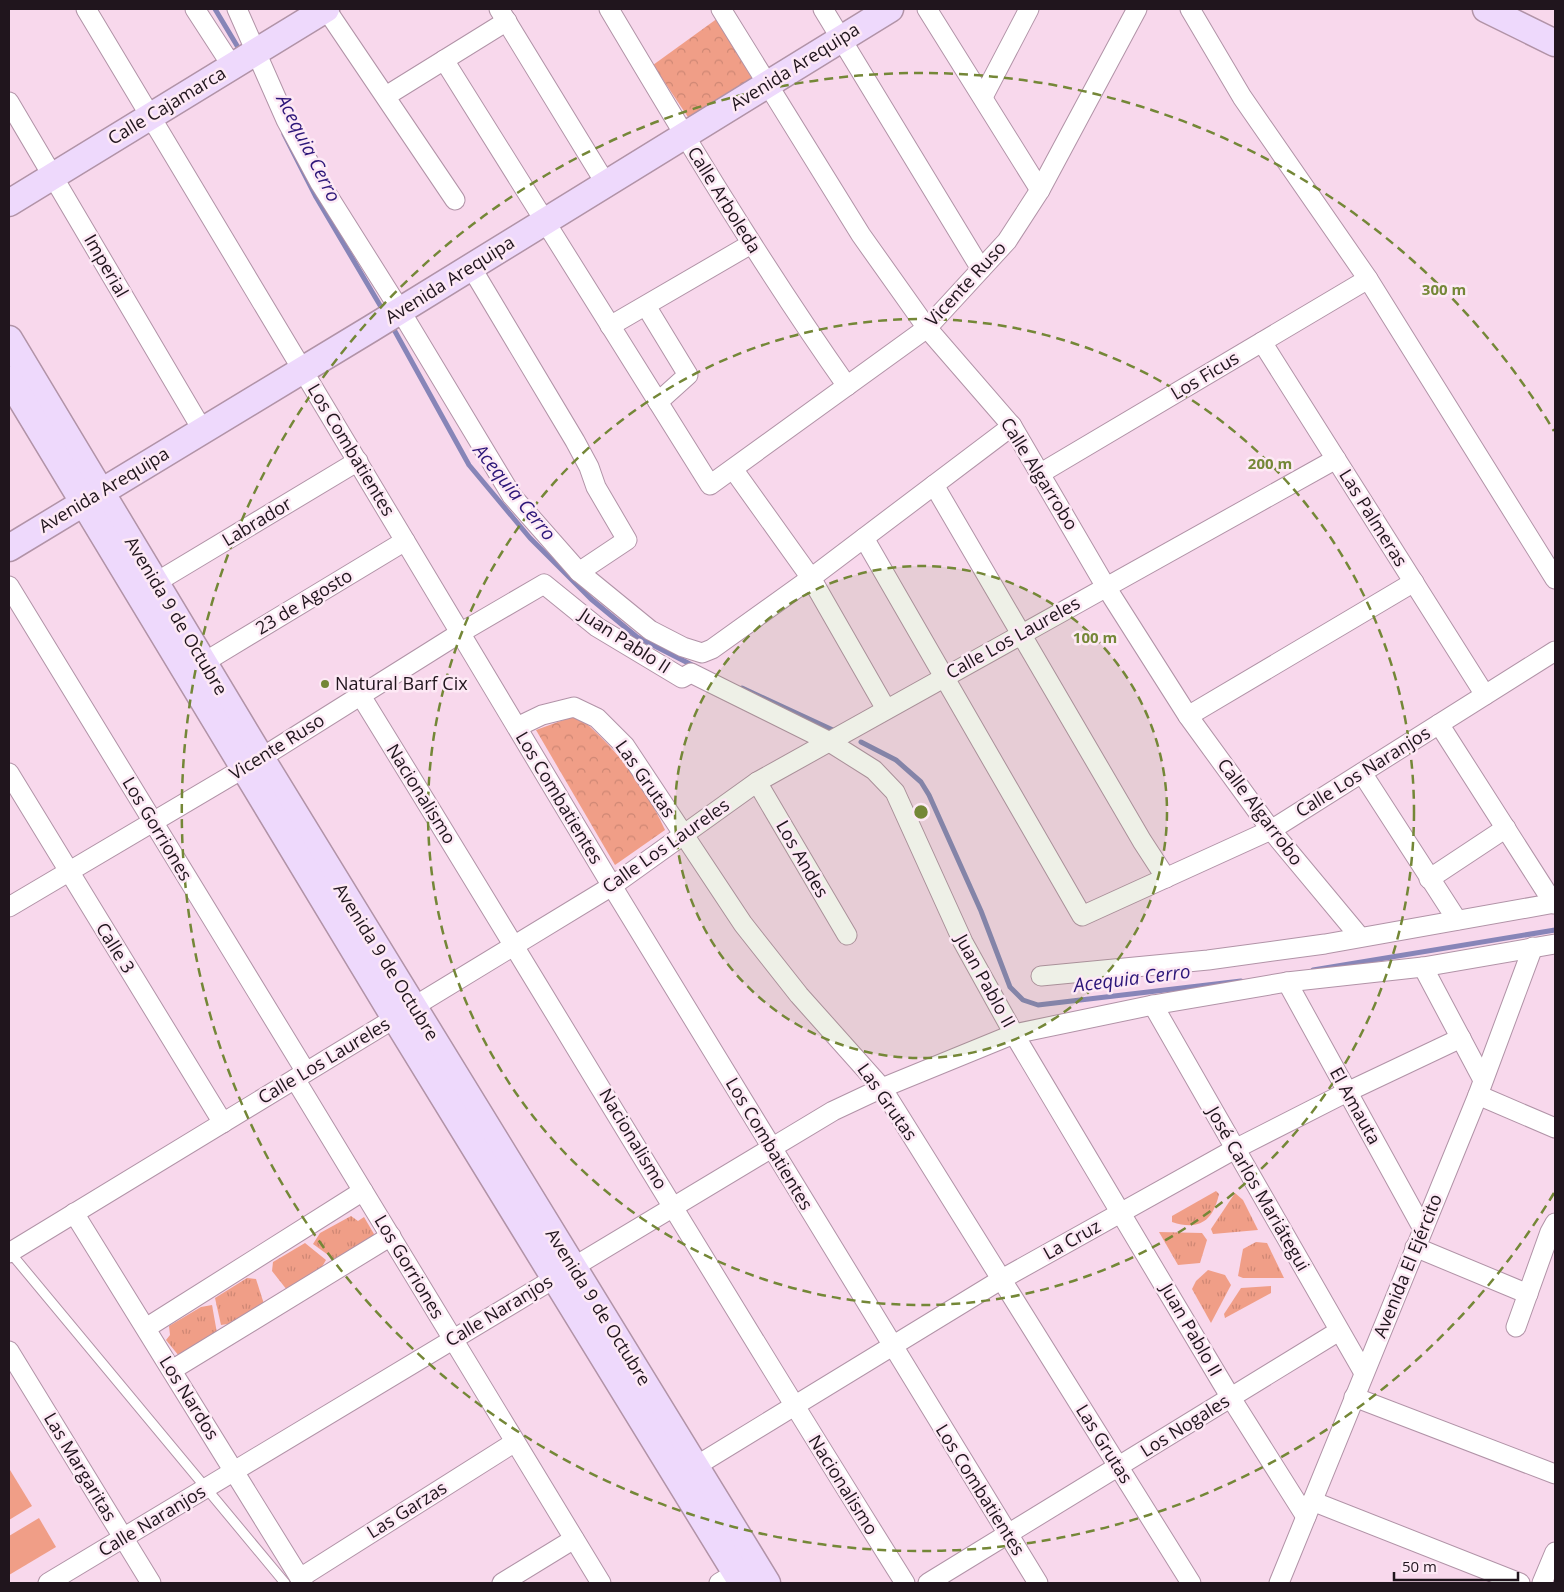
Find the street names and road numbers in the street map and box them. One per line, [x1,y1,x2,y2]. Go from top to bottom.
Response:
street label: Avenida Arequipa [725,17,864,116]
street label: Calle Cajamarca [103,60,230,150]
street label: Calle Arboleda [682,142,767,257]
street label: Imperial [79,230,135,301]
street label: Avenida Arequipa [380,230,519,329]
street label: Vicente Ruso [920,236,1011,331]
street label: Los Ficus [1166,345,1243,405]
street label: Los Combatientes [303,379,401,520]
street label: Calle Algarrobo [996,413,1084,534]
street label: Avenida Arequipa [34,441,173,538]
street label: Las Palmeras [1334,464,1413,571]
street label: Labrador [217,491,296,551]
street label: Avenida 9 de Octubre [120,532,234,699]
street label: 23 de Agosto [251,563,356,639]
street label: Calle Los Laureles [941,590,1084,684]
street label: Juan Pablo II [574,601,676,678]
street label: Vicente Ruso [224,707,329,785]
street label: Calle Los Naranjos [1291,720,1434,822]
street label: Los Combatientes [511,727,609,868]
street label: Las Grutas [610,735,681,822]
street label: Nacionalismo [382,739,462,848]
street label: Calle Algarrobo [1213,753,1309,870]
street label: Los Gorriones [117,772,198,885]
street label: Calle Los Laureles [597,792,734,898]
street label: Los Andes [771,815,835,902]
street label: Avenida 9 de Octubre [329,878,445,1045]
street label: Calle 3 [91,918,141,977]
street label: Juan Pablo II [949,928,1021,1032]
street label: Calle Los Laureles [253,1011,394,1109]
street label: Las Grutas [852,1058,923,1145]
street label: El Amauta [1325,1063,1387,1148]
street label: Los Combatientes [721,1073,819,1214]
street label: Nacionalismo [594,1084,673,1193]
street label: José Carlos Mariátegui [1201,1100,1316,1275]
street label: Avenida El Ejército [1367,1190,1447,1341]
street label: Los Gorriones [369,1210,450,1323]
street label: La Cruz [1038,1214,1105,1265]
street label: Avenida 9 de Octubre [541,1223,657,1390]
street label: Calle Naranjos [440,1269,557,1352]
street label: Juan Pablo II [1155,1277,1228,1380]
street label: Los Nardos [155,1351,225,1444]
street label: Los Nogales [1135,1388,1234,1462]
street label: Las Grutas [1071,1399,1139,1488]
street label: Las Margaritas [39,1408,123,1525]
street label: Los Combatientes [931,1419,1031,1560]
street label: Nacionalismo [804,1430,884,1539]
street label: Las Garzas [362,1475,451,1543]
street label: Calle Naranjos [93,1479,210,1562]

